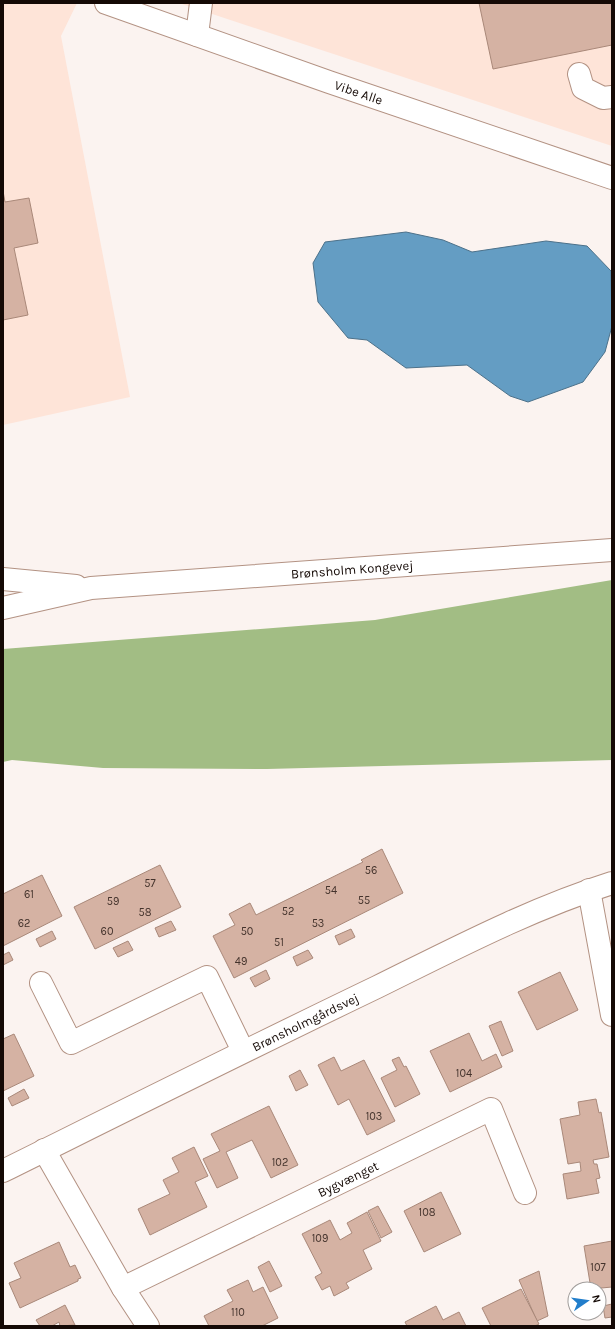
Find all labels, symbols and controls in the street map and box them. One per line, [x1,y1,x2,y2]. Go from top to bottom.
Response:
street label: Vibe Alle [332,77,385,108]
street label: Brønsholm Kongevej [290,558,414,581]
house number: 56 [365,864,377,877]
house number: 57 [144,877,156,890]
house number: 54 [325,884,337,897]
house number: 61 [24,888,34,901]
house number: 55 [358,894,370,907]
house number: 59 [107,895,119,908]
house number: 52 [282,905,294,918]
house number: 58 [139,906,152,919]
house number: 62 [18,917,30,930]
house number: 53 [312,917,324,930]
house number: 60 [101,925,113,938]
house number: 50 [241,925,253,938]
house number: 51 [274,936,284,949]
house number: 49 [235,955,247,968]
street label: Brønsholmgårdsvej [250,990,361,1054]
house number: 104 [456,1067,472,1080]
house number: 103 [366,1110,382,1123]
house number: 102 [272,1156,288,1169]
street label: Bygvænget [315,1158,381,1200]
house number: 108 [419,1206,436,1219]
house number: 109 [312,1232,328,1245]
house number: 107 [590,1261,606,1274]
north arrow [567,1281,607,1321]
text: N [589,1294,603,1304]
house number: 110 [231,1306,245,1319]

